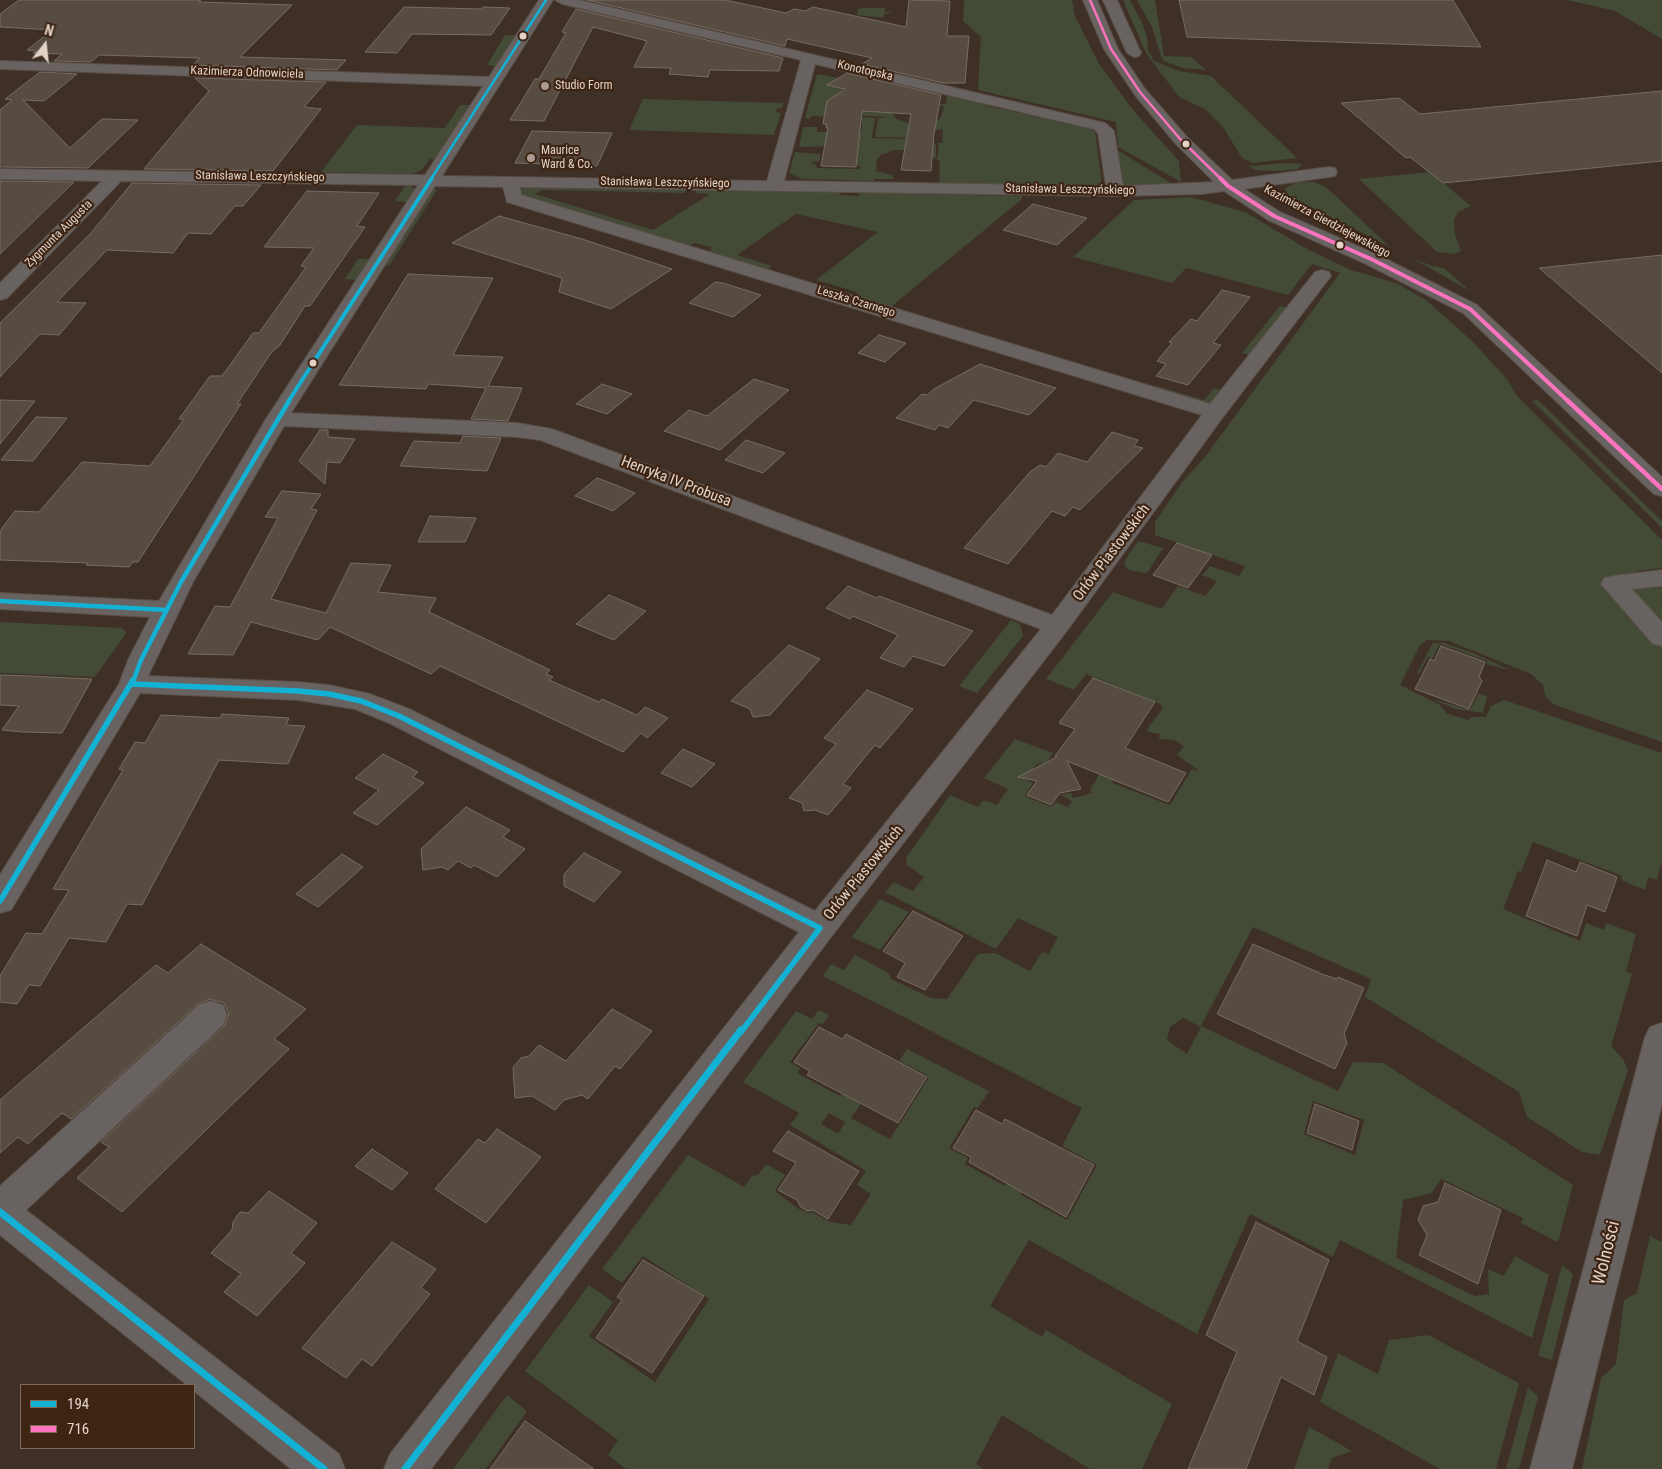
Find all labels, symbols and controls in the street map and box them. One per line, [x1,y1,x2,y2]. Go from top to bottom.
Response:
north arrow [20,20,70,70]
text: N [43,22,55,39]
unlabelled marker [518,31,528,41]
street label: Konotopska [836,58,894,84]
street label: Kazimierza Odnowiciela [190,64,304,82]
place label: Studio Form [555,79,612,93]
marker: Studio Form [539,80,551,92]
unlabelled marker [1181,139,1191,149]
place label: Maurice Ward & Co. [541,144,593,172]
marker: Maurice Ward & Co. [525,152,537,164]
street label: Stanisława Leszczyńskiego [195,169,325,185]
street label: Stanisława Leszczyńskiego [600,175,730,191]
street label: Stanisława Leszczyńskiego [1005,182,1135,198]
street label: Kazimierza Gierdziejewskiego [1261,183,1393,261]
street label: Zygmunta Augusta [23,198,95,270]
unlabelled marker [1335,240,1345,250]
street label: Leszka Czarnego [815,283,897,321]
unlabelled marker [308,358,318,368]
street label: Henryka IV Probusa [618,453,734,511]
street label: Orłów Piastowskich [1070,501,1154,605]
street label: Orłów Piastowskich [820,822,908,924]
street label: Wolności [1589,1219,1625,1287]
legend [20,1384,195,1449]
text: 194 [67,1395,89,1413]
text: 716 [67,1420,89,1438]

